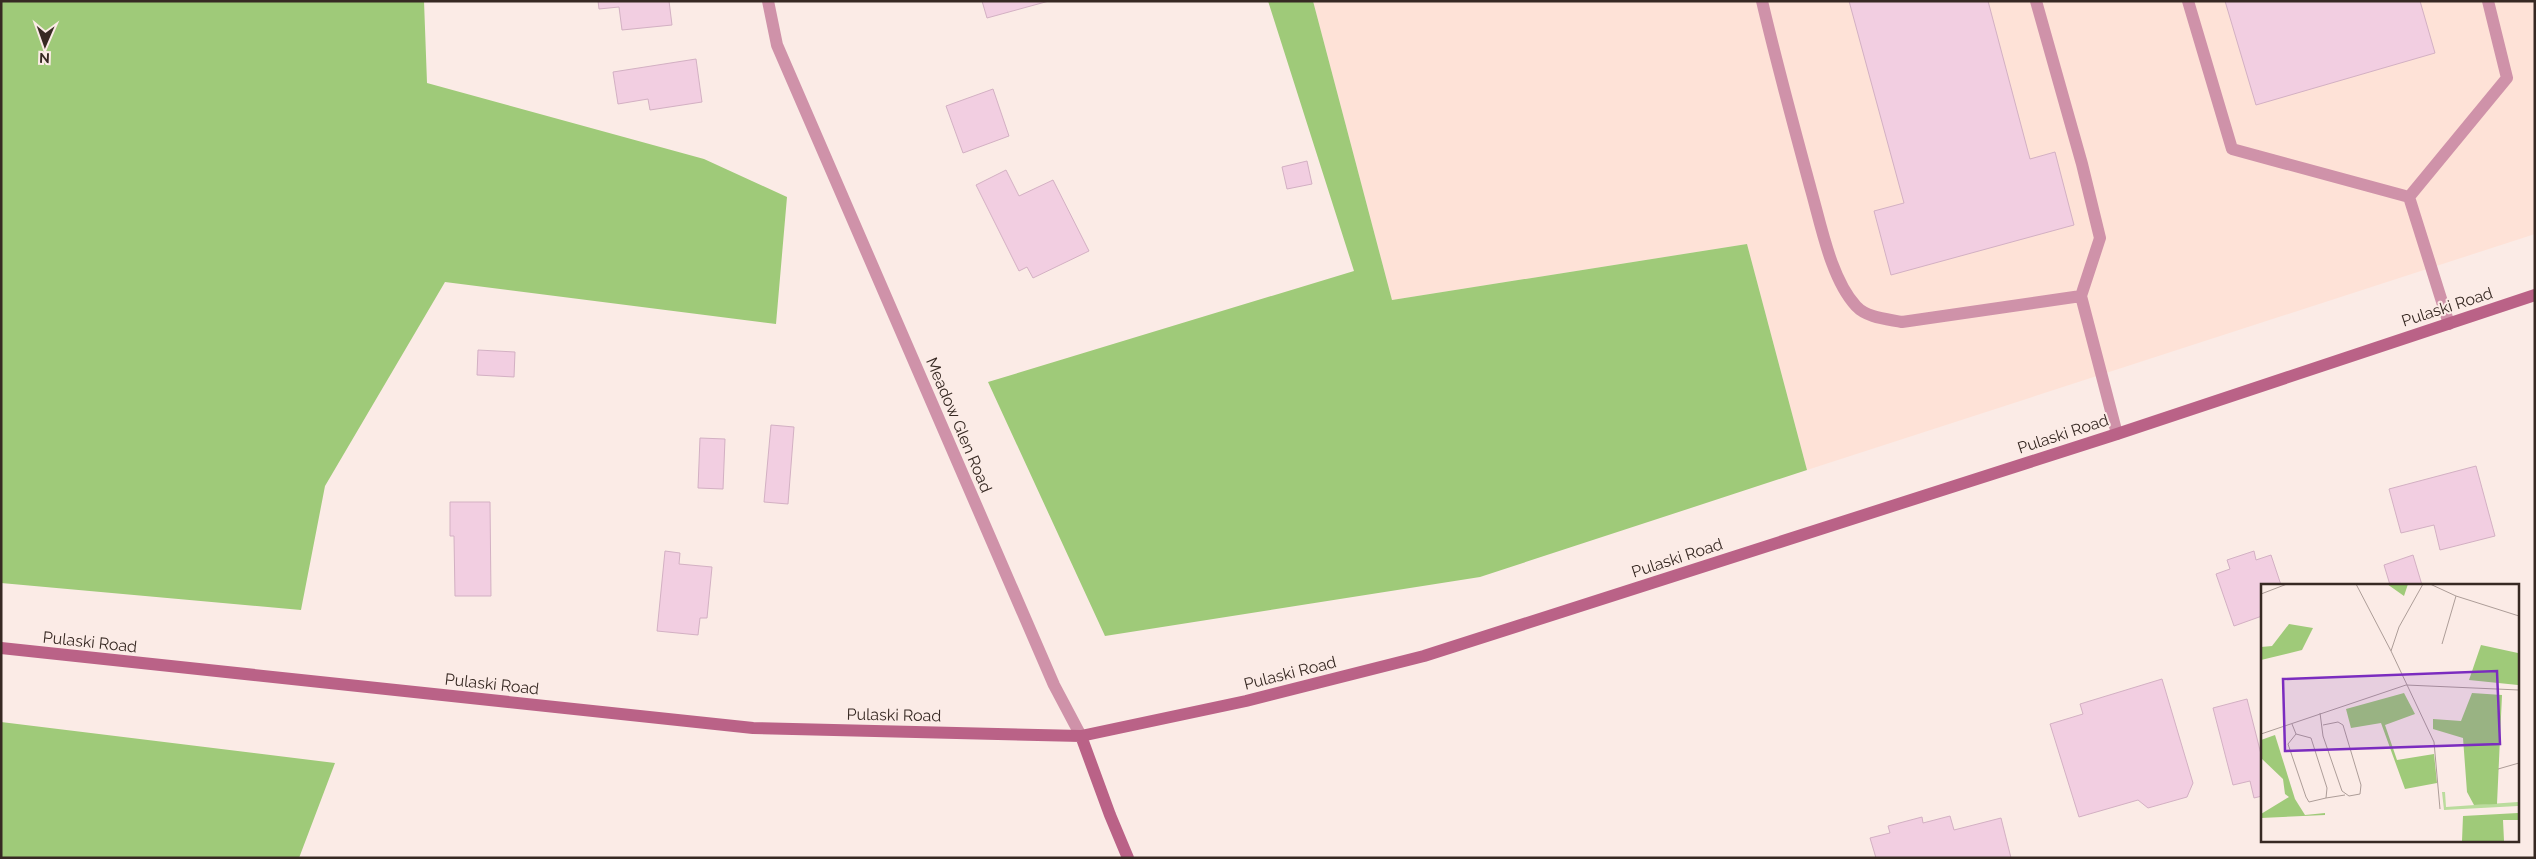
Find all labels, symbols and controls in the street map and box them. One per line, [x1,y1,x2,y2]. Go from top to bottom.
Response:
north arrow [20,20,70,70]
text: N [39,50,50,66]
street label: Pulaski Road [2399,283,2495,331]
street label: Meadow Glen Road [922,355,996,495]
street label: Pulaski Road [2015,410,2111,458]
street label: Pulaski Road [1629,534,1725,582]
inset map [2261,584,2518,842]
street label: Pulaski Road [42,628,138,656]
street label: Pulaski Road [1242,652,1338,694]
street label: Pulaski Road [444,670,540,698]
street label: Pulaski Road [846,705,942,725]

